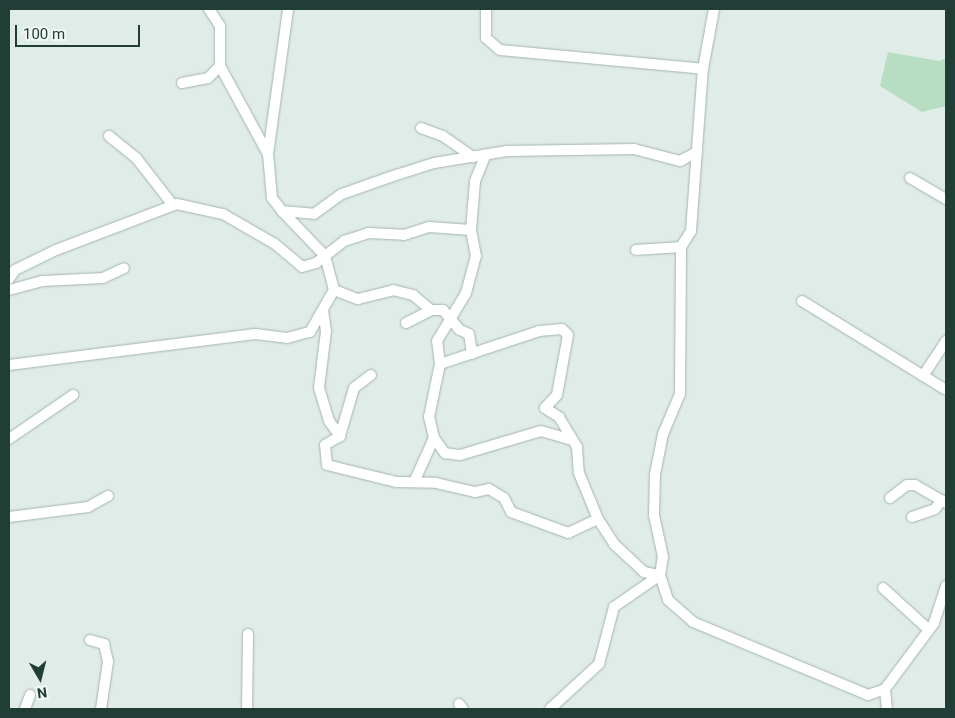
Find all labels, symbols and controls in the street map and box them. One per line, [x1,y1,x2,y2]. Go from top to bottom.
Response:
scale bar [18,15,142,47]
text: 100 m [23,25,65,43]
north arrow [15,653,65,703]
text: N [36,684,48,701]

